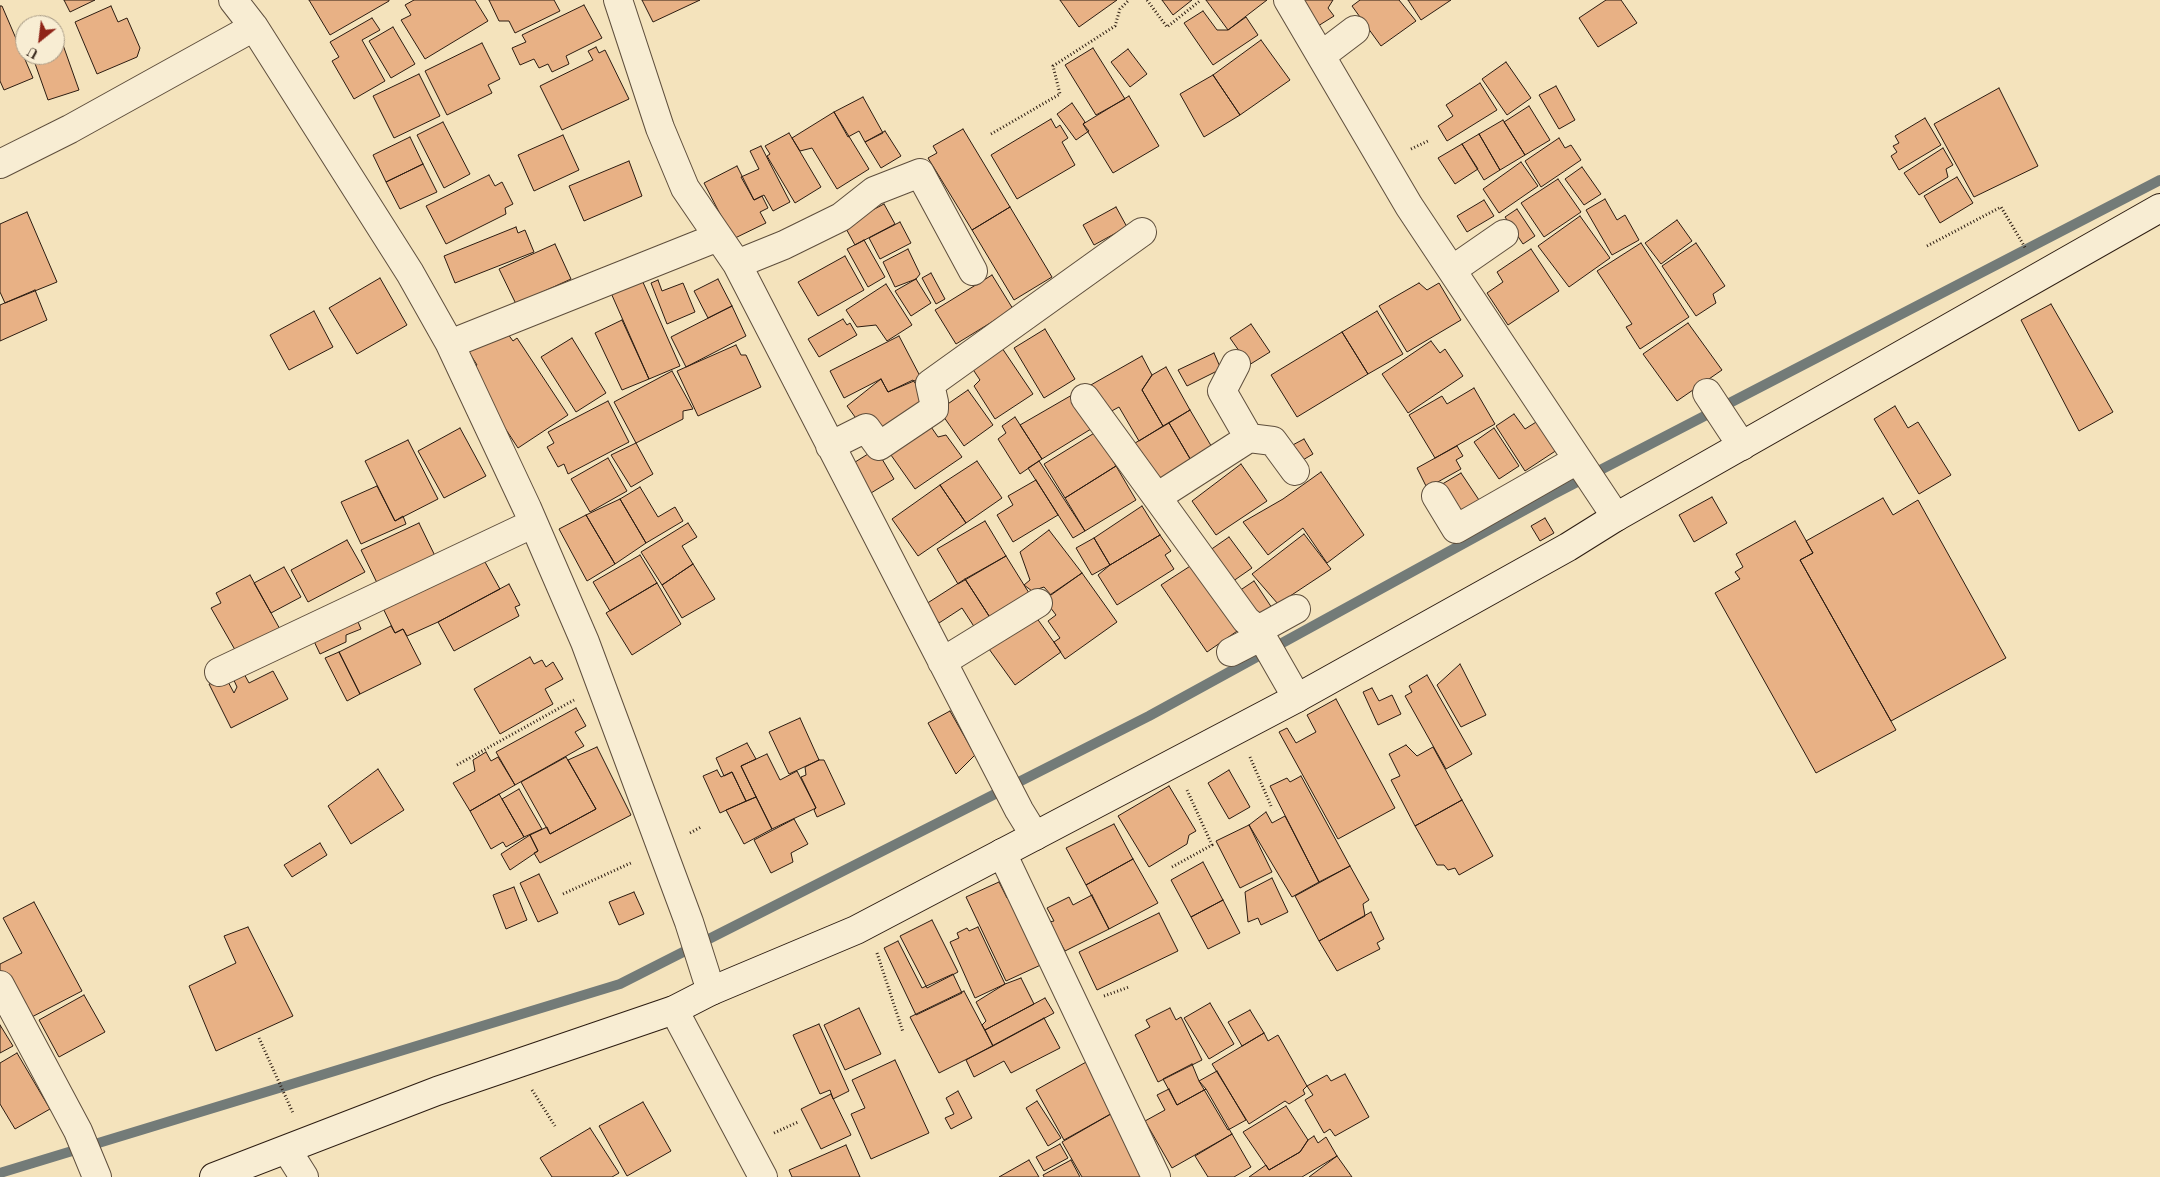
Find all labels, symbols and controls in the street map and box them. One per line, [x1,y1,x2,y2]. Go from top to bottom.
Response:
north arrow [15,15,65,65]
text: U [25,43,41,61]

